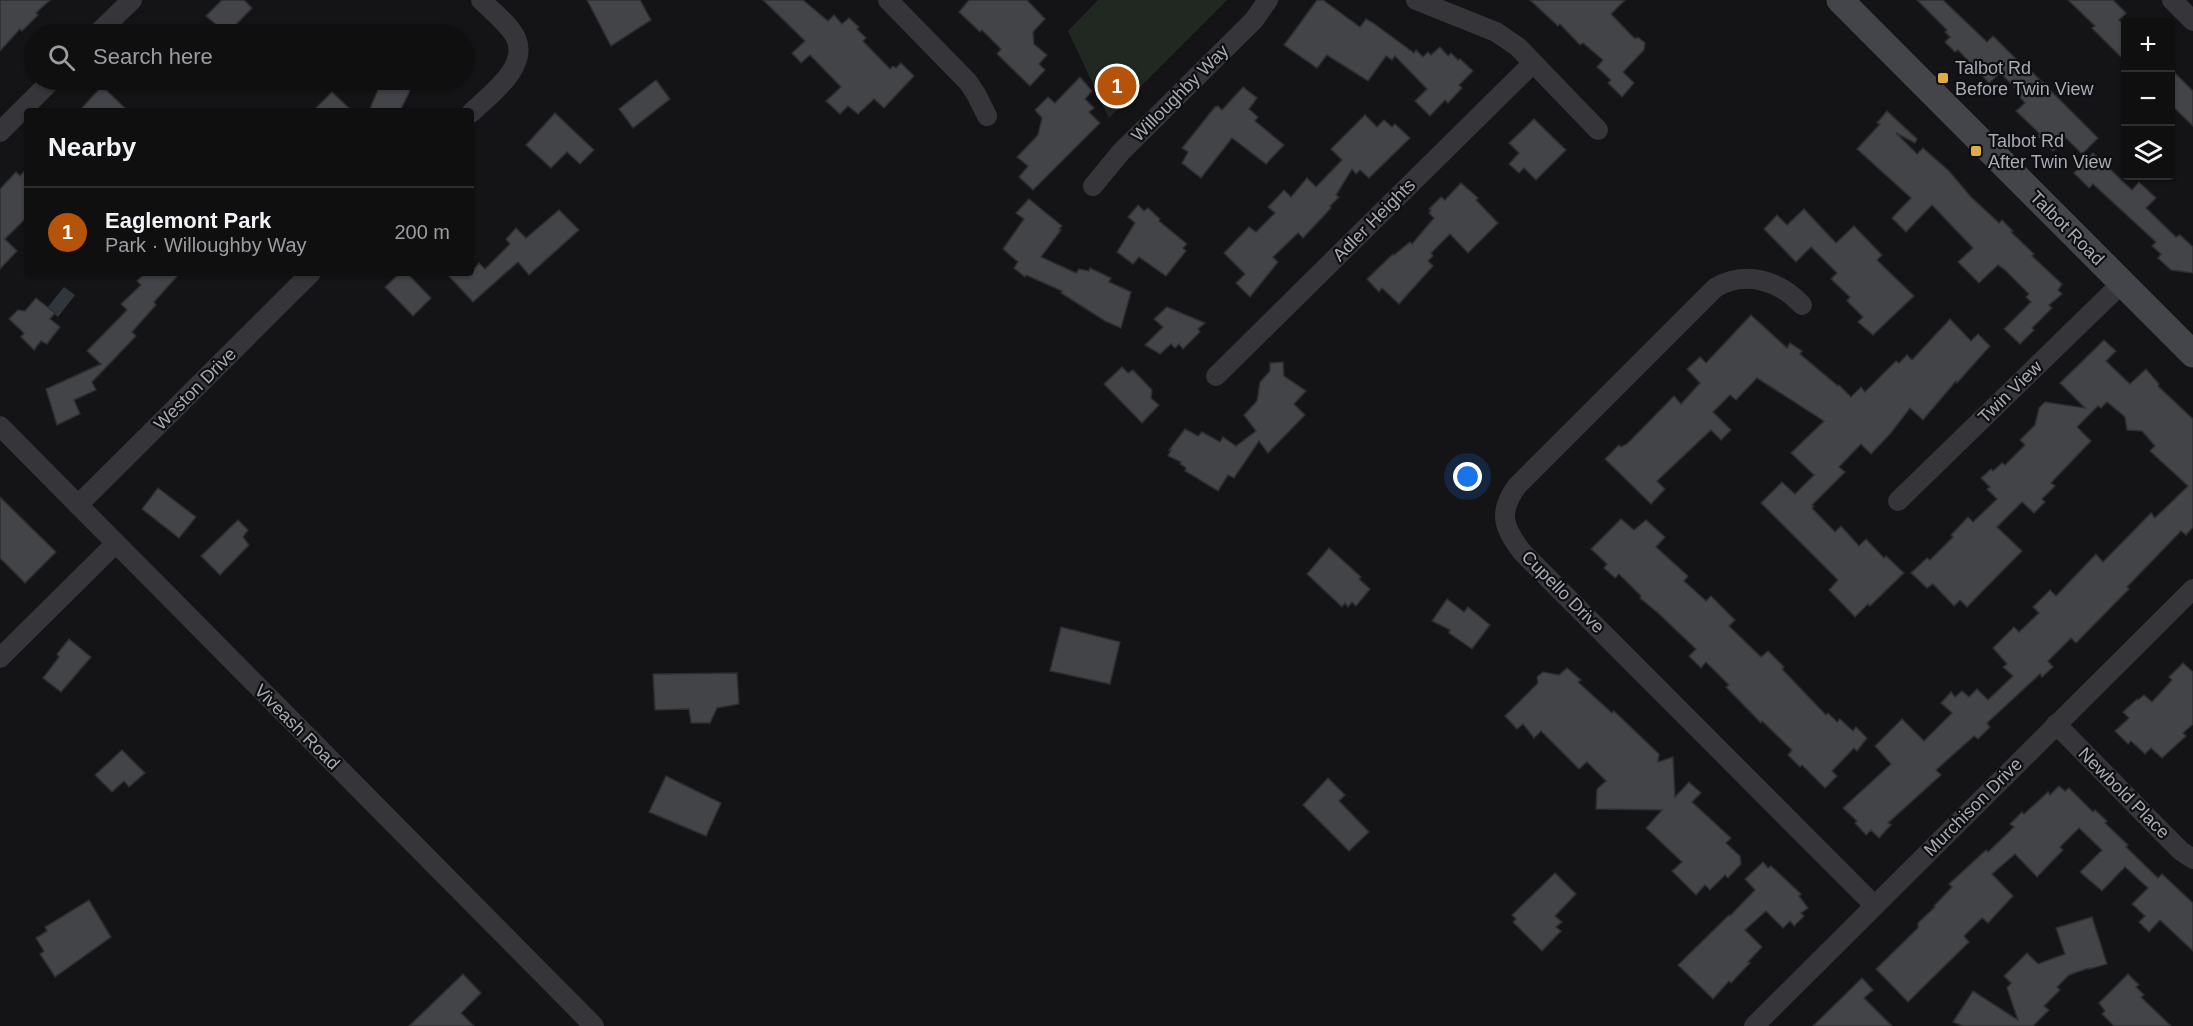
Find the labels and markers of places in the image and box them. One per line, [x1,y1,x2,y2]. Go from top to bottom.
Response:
place label: Talbot Rd Before Twin View [1955,58,2094,99]
pin: 1 [1098,64,1136,109]
marker: Talbot Rd Before Twin View [1936,71,1950,85]
place label: Talbot Rd After Twin View [1988,131,2112,172]
marker: Talbot Rd After Twin View [1969,144,1983,158]

